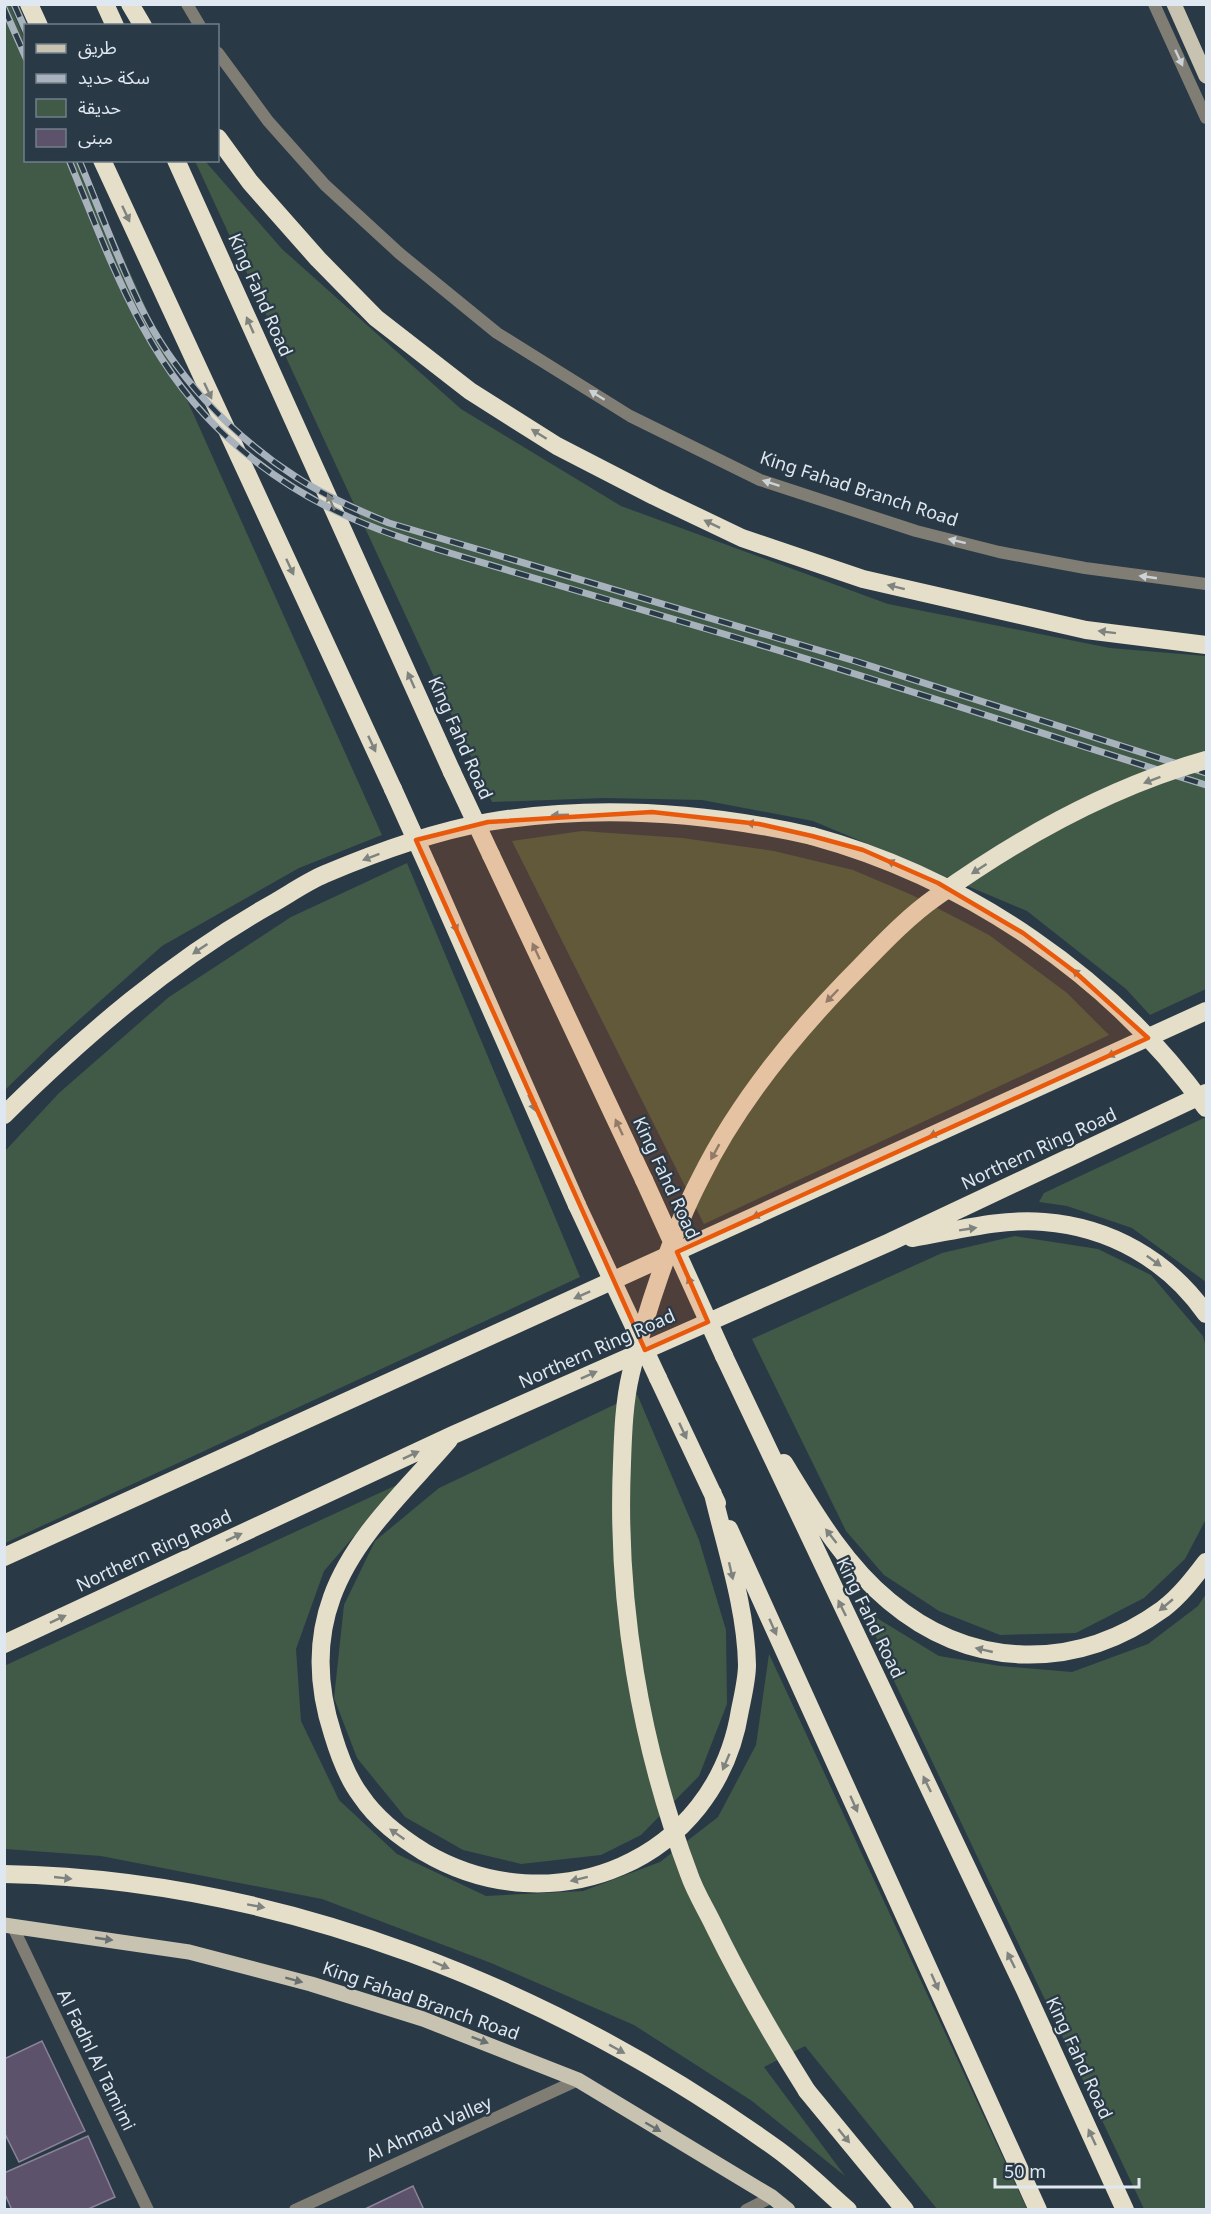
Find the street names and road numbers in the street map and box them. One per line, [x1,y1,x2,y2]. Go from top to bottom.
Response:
street label: King Fahd Road [223,229,299,360]
street label: King Fahad Branch Road [757,445,961,531]
street label: King Fahd Road [423,672,499,803]
street label: Northern Ring Road [957,1102,1120,1195]
street label: King Fahd Road [628,1113,706,1243]
street label: Northern Ring Road [515,1303,679,1393]
street label: Northern Ring Road [72,1504,235,1597]
street label: King Fahd Road [831,1553,911,1682]
street label: King Fahad Branch Road [320,1955,523,2045]
street label: Al Fadhl Al Tamimi [52,1985,141,2134]
street label: King Fahd Road [1041,1993,1119,2123]
street label: Al Ahmad Valley [362,2089,496,2166]

